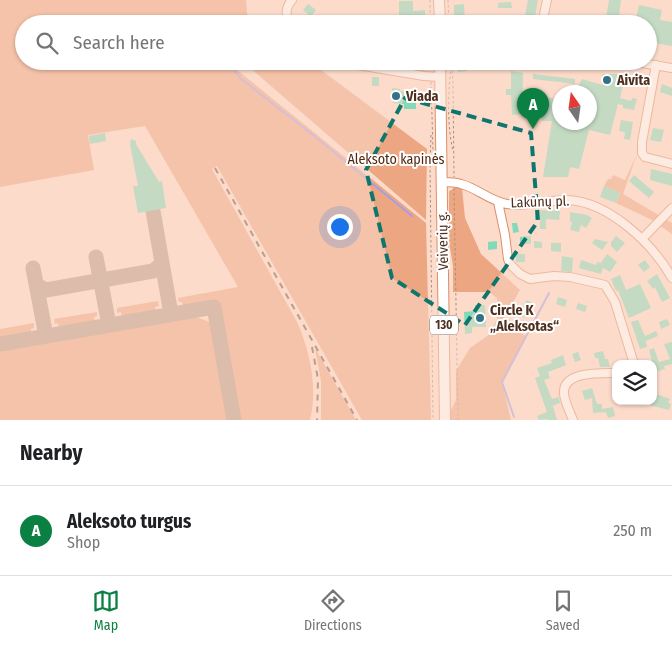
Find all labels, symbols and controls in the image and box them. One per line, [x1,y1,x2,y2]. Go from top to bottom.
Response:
search box [15,15,657,70]
icon: search [33,29,61,57]
text: Search here [73,31,165,54]
place label: Aivita [616,72,650,89]
marker: Aivita [601,74,613,86]
north arrow [552,85,597,130]
place label: Viada [405,88,439,105]
pin: A [517,88,549,129]
marker: Viada [390,90,402,102]
park label: Aleksoto kapinės [347,151,445,168]
street label: Lakūnų pl. [510,192,570,212]
street label: Veiverių g. [434,211,452,271]
your location [327,214,353,240]
place label: Circle K „Aleksotas“ [490,302,559,335]
marker: Circle K „Aleksotas“ [474,312,486,324]
road number: 130 [430,316,458,334]
map controls [612,360,657,405]
button: layers [612,360,657,405]
text: Nearby [20,440,82,466]
text: Aleksoto turgus [67,510,191,533]
text: A [32,521,40,540]
text: 250 m [613,521,652,540]
text: Shop [67,533,100,552]
tab: Map [92,587,120,634]
tab: Directions [304,587,362,634]
tab: Saved [546,587,580,634]

